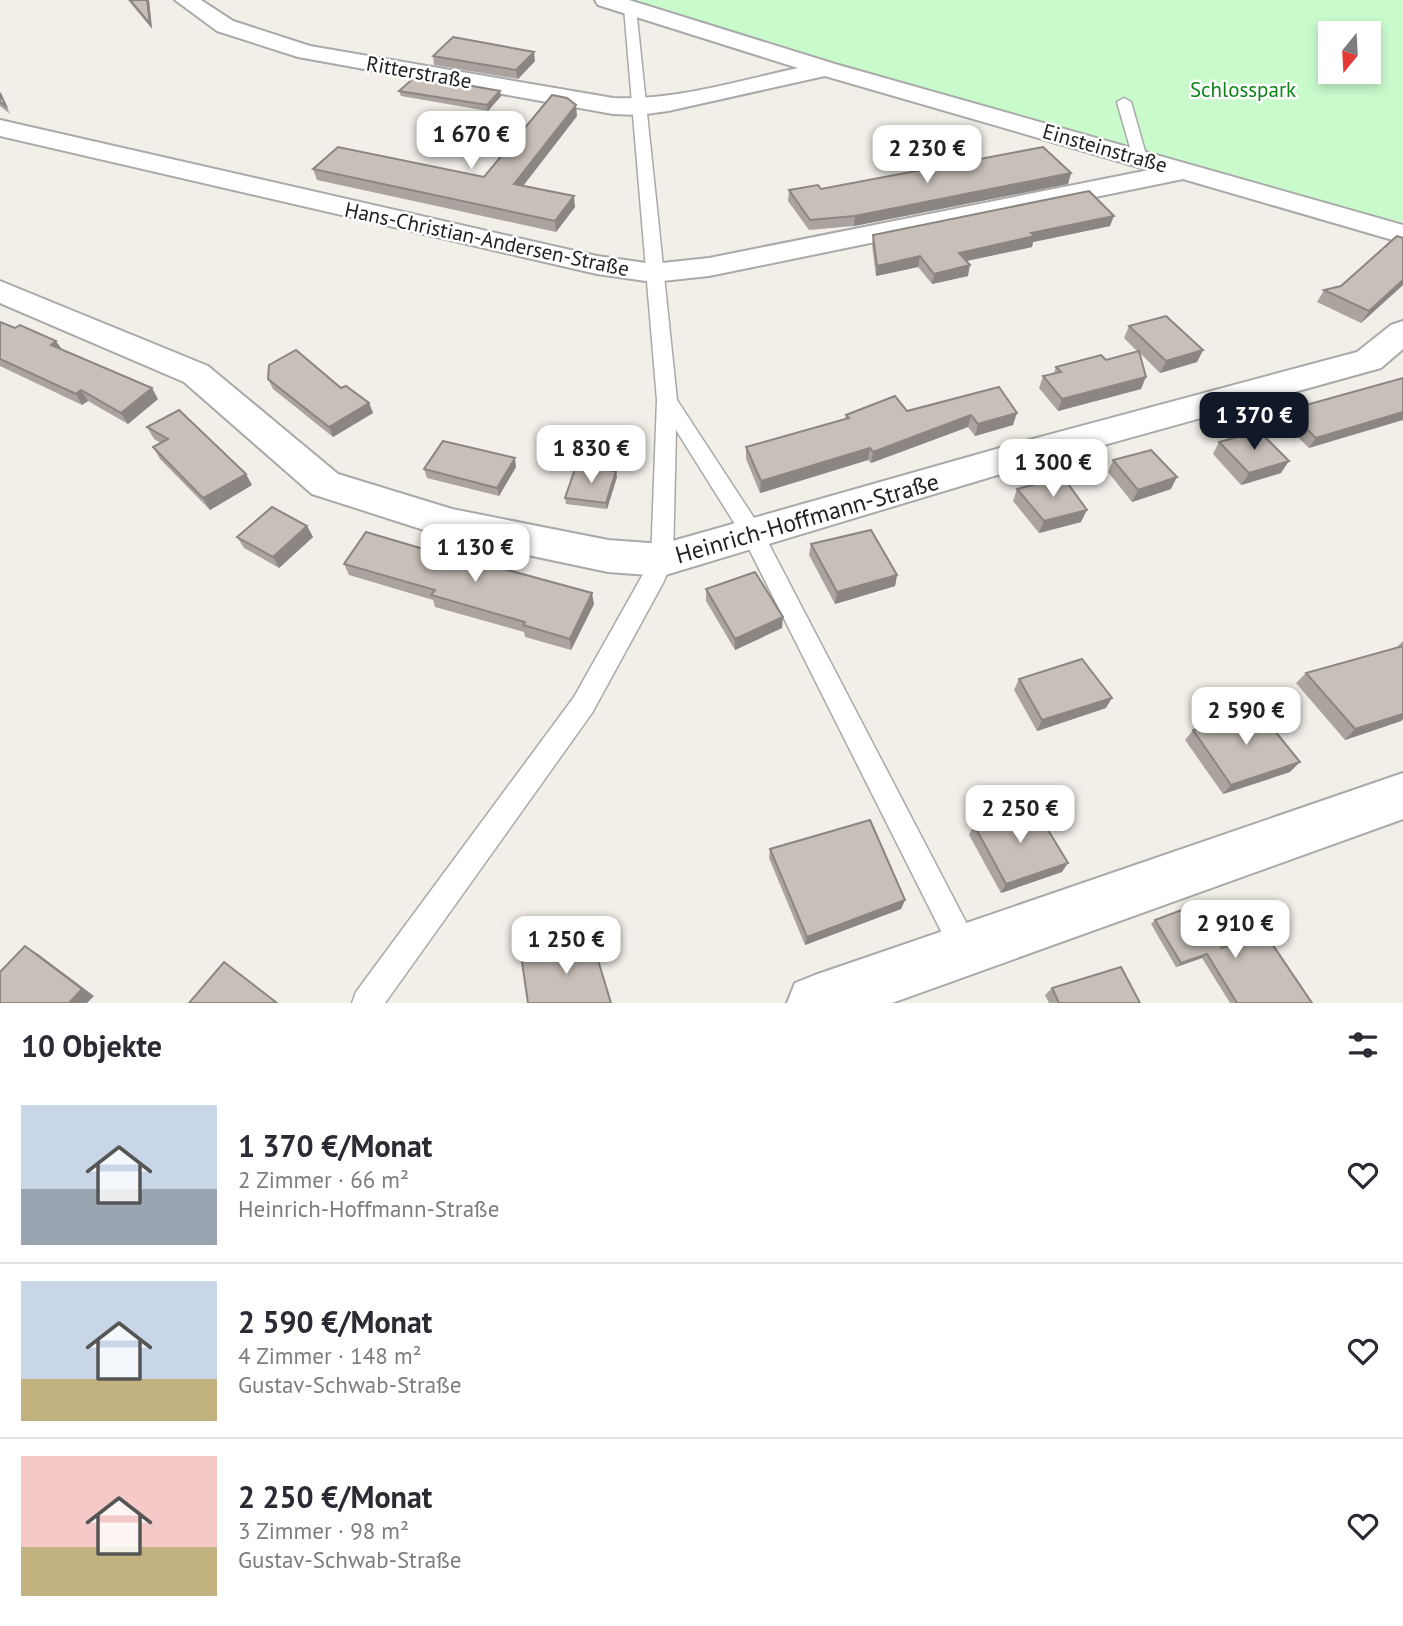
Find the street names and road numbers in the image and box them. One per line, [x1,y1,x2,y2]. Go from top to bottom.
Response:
street label: Ritterstraße [364,49,474,95]
street label: Einsteinstraße [1040,117,1170,179]
street label: Hans-Christian-Andersen-Straße [342,196,632,282]
street label: Heinrich-Hoffmann-Straße [672,466,942,570]

